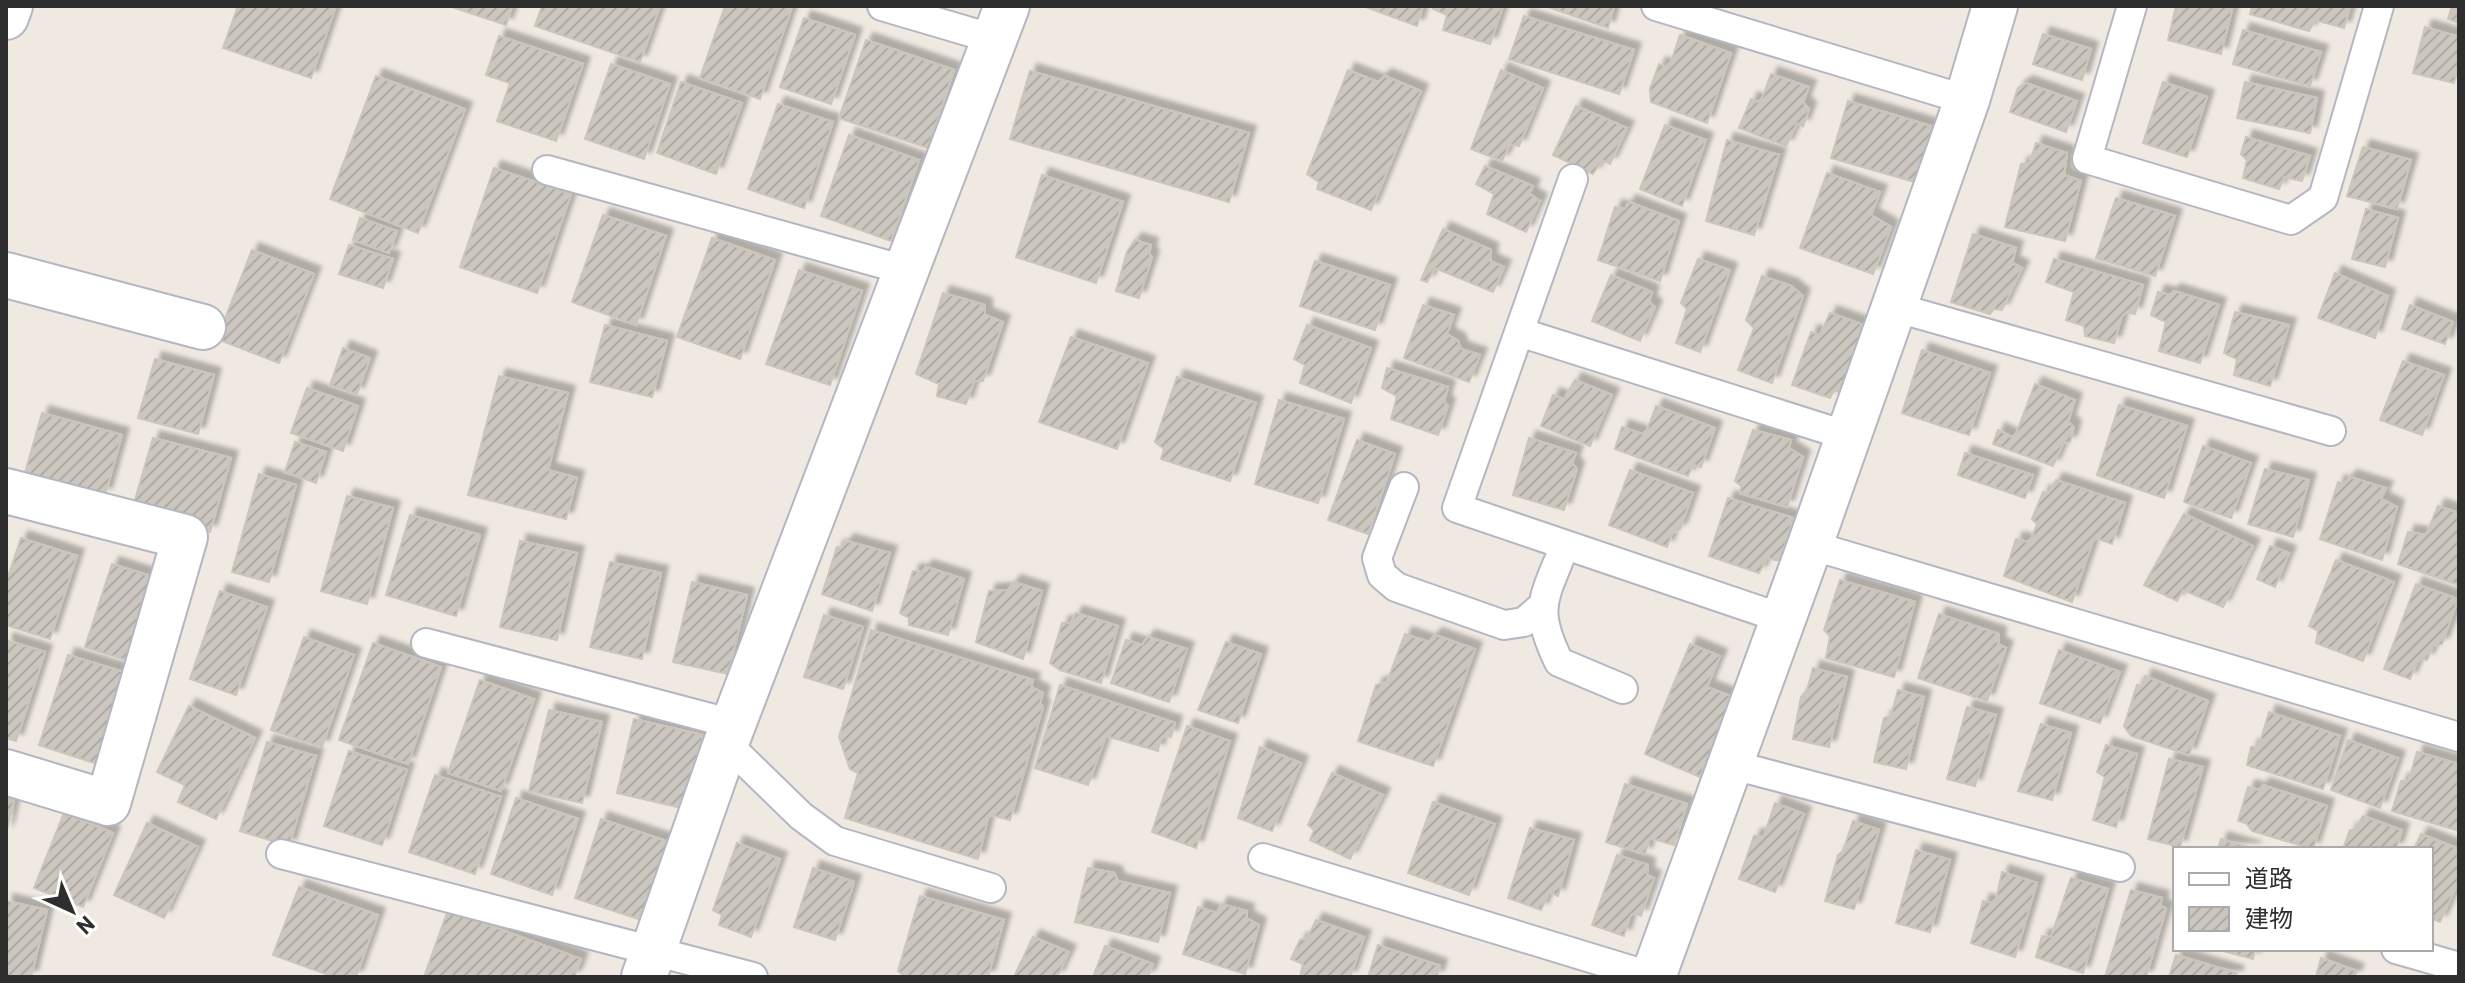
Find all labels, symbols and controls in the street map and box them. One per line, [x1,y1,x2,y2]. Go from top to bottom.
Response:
legend [2173,847,2433,951]
text: 道路 [2245,863,2293,892]
north arrow [32,871,112,951]
text: 建物 [2245,903,2293,932]
text: N [72,912,101,941]

